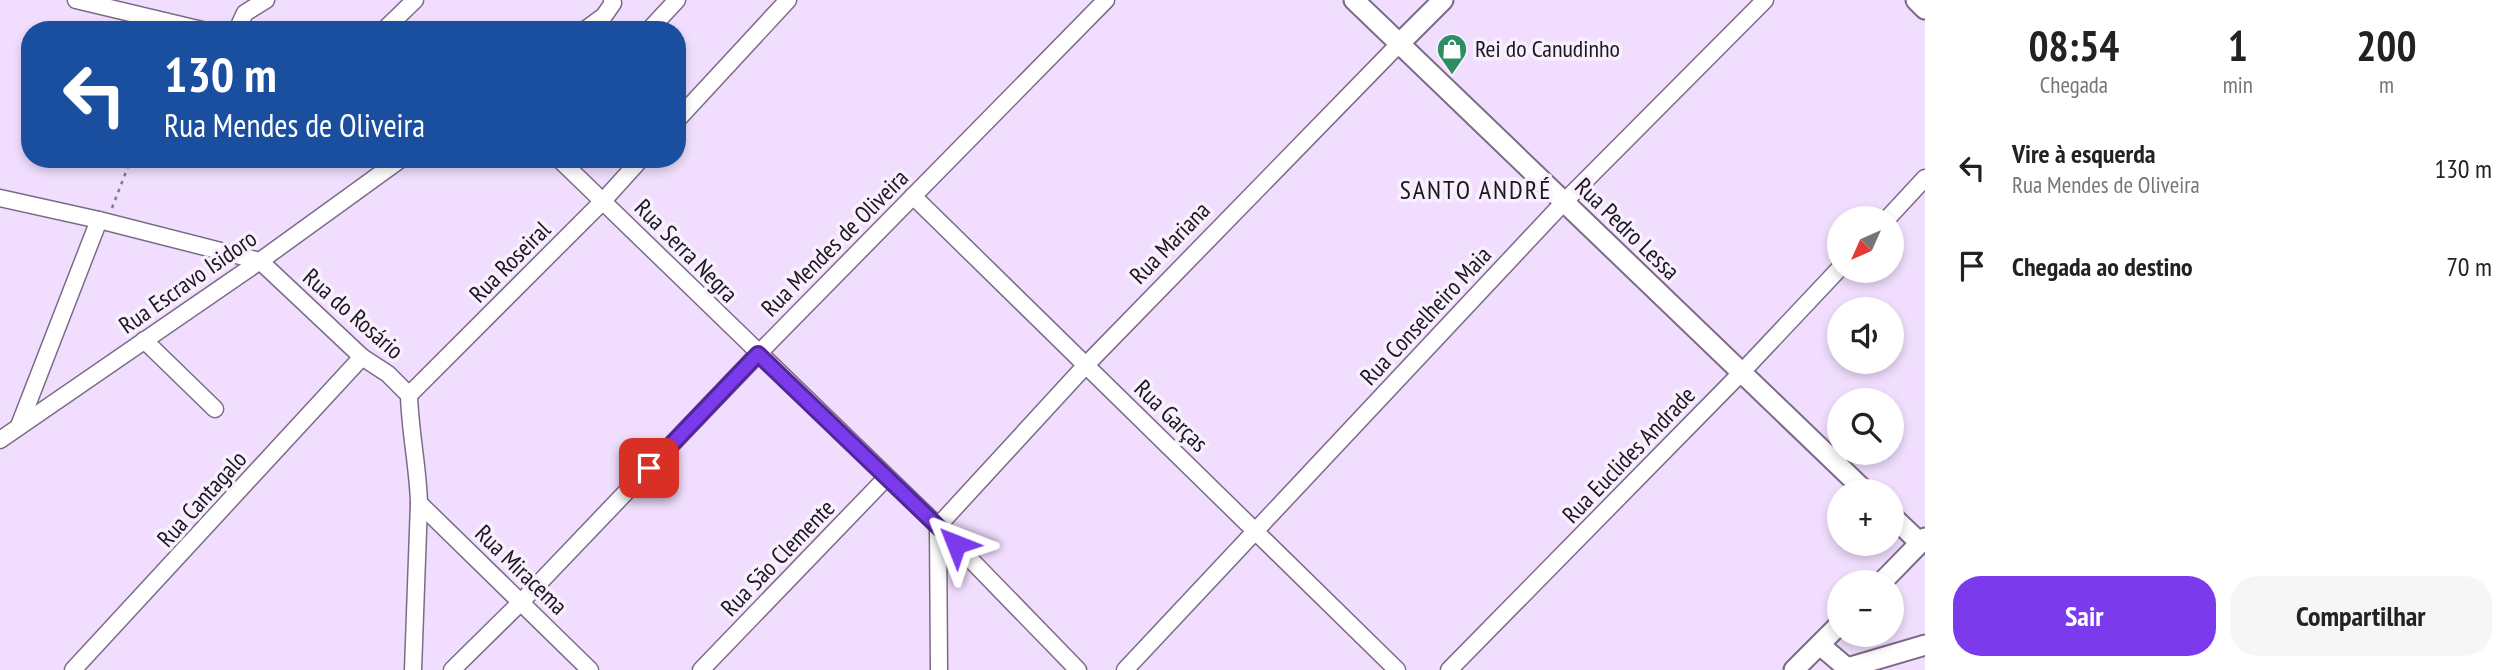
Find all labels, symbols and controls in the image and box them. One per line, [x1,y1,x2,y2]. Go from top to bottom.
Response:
text: 08:54 [2028,18,2119,73]
text: 1 [2228,18,2248,73]
text: 200 [2356,18,2417,73]
shop icon: Rei do Canudinho [1435,32,1469,76]
place label: Rei do Canudinho [1475,33,1620,64]
text: 130 m [164,42,277,106]
icon: left [49,49,140,140]
text: Chegada [2040,70,2108,99]
text: min [2223,70,2253,99]
text: m [2379,70,2394,99]
text: Rua Mendes de Oliveira [164,104,425,146]
text: Vire à esquerda [2012,137,2155,170]
icon: left [1953,149,1991,187]
text: 130 m [2434,152,2492,185]
street label: Rua Mendes de Oliveira [754,162,915,323]
text: Rua Mendes de Oliveira [2012,170,2200,199]
street label: Rua Pedro Lessa [1568,171,1686,286]
district label: SANTO ANDRÉ [1400,173,1552,206]
street label: Rua Serra Negra [628,192,745,309]
street label: Rua Mariana [1123,195,1217,290]
north arrow [1827,206,1904,284]
map controls [1827,206,1904,647]
street label: Rua Roseiral [462,214,557,309]
street label: Rua Escravo Isidoro [113,223,263,341]
street label: Rua Conselheiro Maia [1353,240,1498,392]
icon: arrive [1953,247,1991,285]
text: Chegada ao destino [2012,250,2193,283]
text: 70 m [2446,250,2492,283]
street label: Rua do Rosário [297,261,410,366]
button: sound [1827,297,1904,374]
street label: Rua Garças [1128,373,1215,458]
street label: Rua Euclides Andrade [1556,380,1702,530]
button: search [1827,388,1904,465]
pin [619,438,679,498]
street label: Rua Cantagalo [150,444,253,553]
icon: arrive [630,449,668,487]
button: + [1827,479,1904,556]
street label: Rua São Clemente [714,493,841,623]
position arrow [919,507,993,581]
street label: Rua Miracema [469,518,574,621]
button: − [1827,570,1904,647]
button: Sair [1953,576,2216,656]
button: Compartilhar [2230,576,2492,656]

